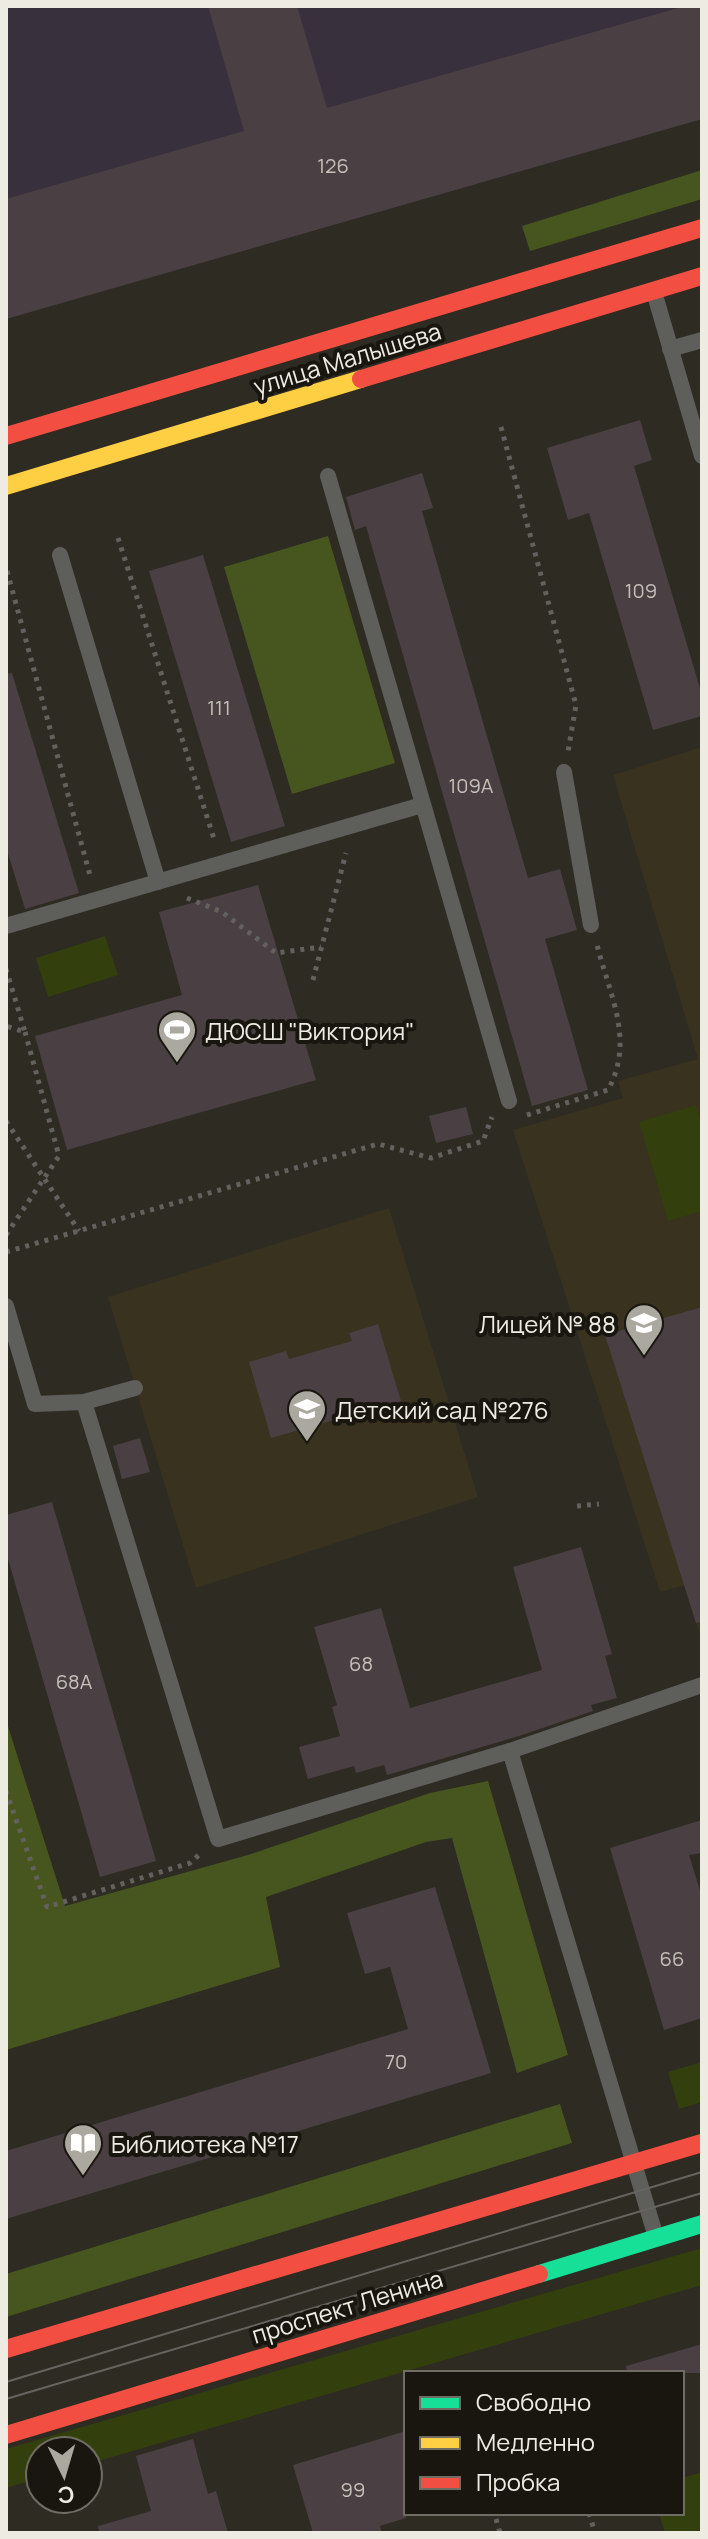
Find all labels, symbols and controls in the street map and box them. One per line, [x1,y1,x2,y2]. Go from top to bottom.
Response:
house number: 126 [317,152,349,179]
street label: улица Малышева [249,314,445,402]
house number: 109 [625,577,657,604]
house number: 111 [207,694,231,721]
house number: 109А [448,772,494,799]
sports icon: ДЮСШ "Виктория" [156,1009,198,1064]
place label: ДЮСШ "Виктория" [205,1014,415,1047]
school or university icon: Лицей № 88 [623,1302,665,1357]
place label: Лицей № 88 [479,1307,616,1340]
school or university icon: Детский сад №276 [286,1388,328,1443]
place label: Детский сад №276 [335,1393,549,1426]
house number: 68 [349,1650,373,1677]
house number: 68А [56,1668,93,1695]
house number: 66 [660,1945,684,1972]
house number: 70 [385,2048,407,2075]
library icon: Библиотека №17 [62,2122,104,2177]
place label: Библиотека №17 [111,2127,299,2160]
street label: проспект Ленина [247,2261,447,2351]
legend [404,2371,684,2515]
text: Свободно [476,2385,591,2418]
text: Медленно [476,2425,595,2458]
north arrow [24,2435,104,2515]
text: Пробка [476,2465,560,2498]
house number: 99 [341,2476,365,2503]
text: С [56,2479,75,2511]

